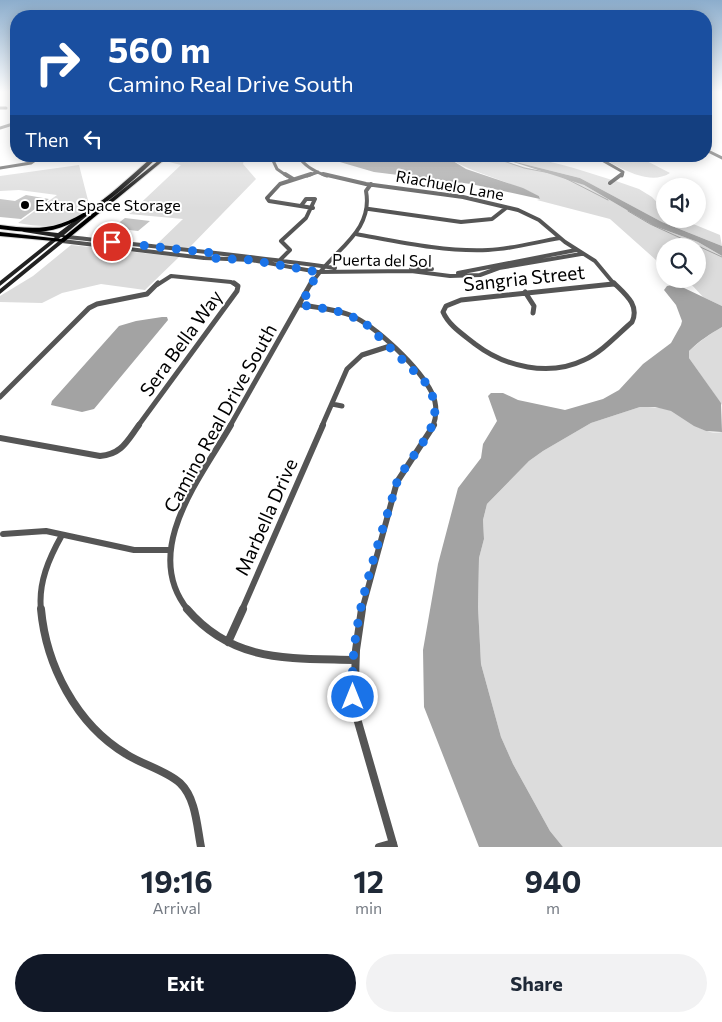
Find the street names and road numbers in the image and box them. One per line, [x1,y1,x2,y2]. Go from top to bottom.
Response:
street label: Riachuelo Lane [395,166,506,203]
street label: Puerta del Sol [332,249,432,270]
street label: Sangria Street [462,260,586,295]
street label: Sera Bella Way [134,285,227,400]
street label: Camino Real Drive South [158,319,281,516]
street label: Marbella Drive [229,455,302,579]

